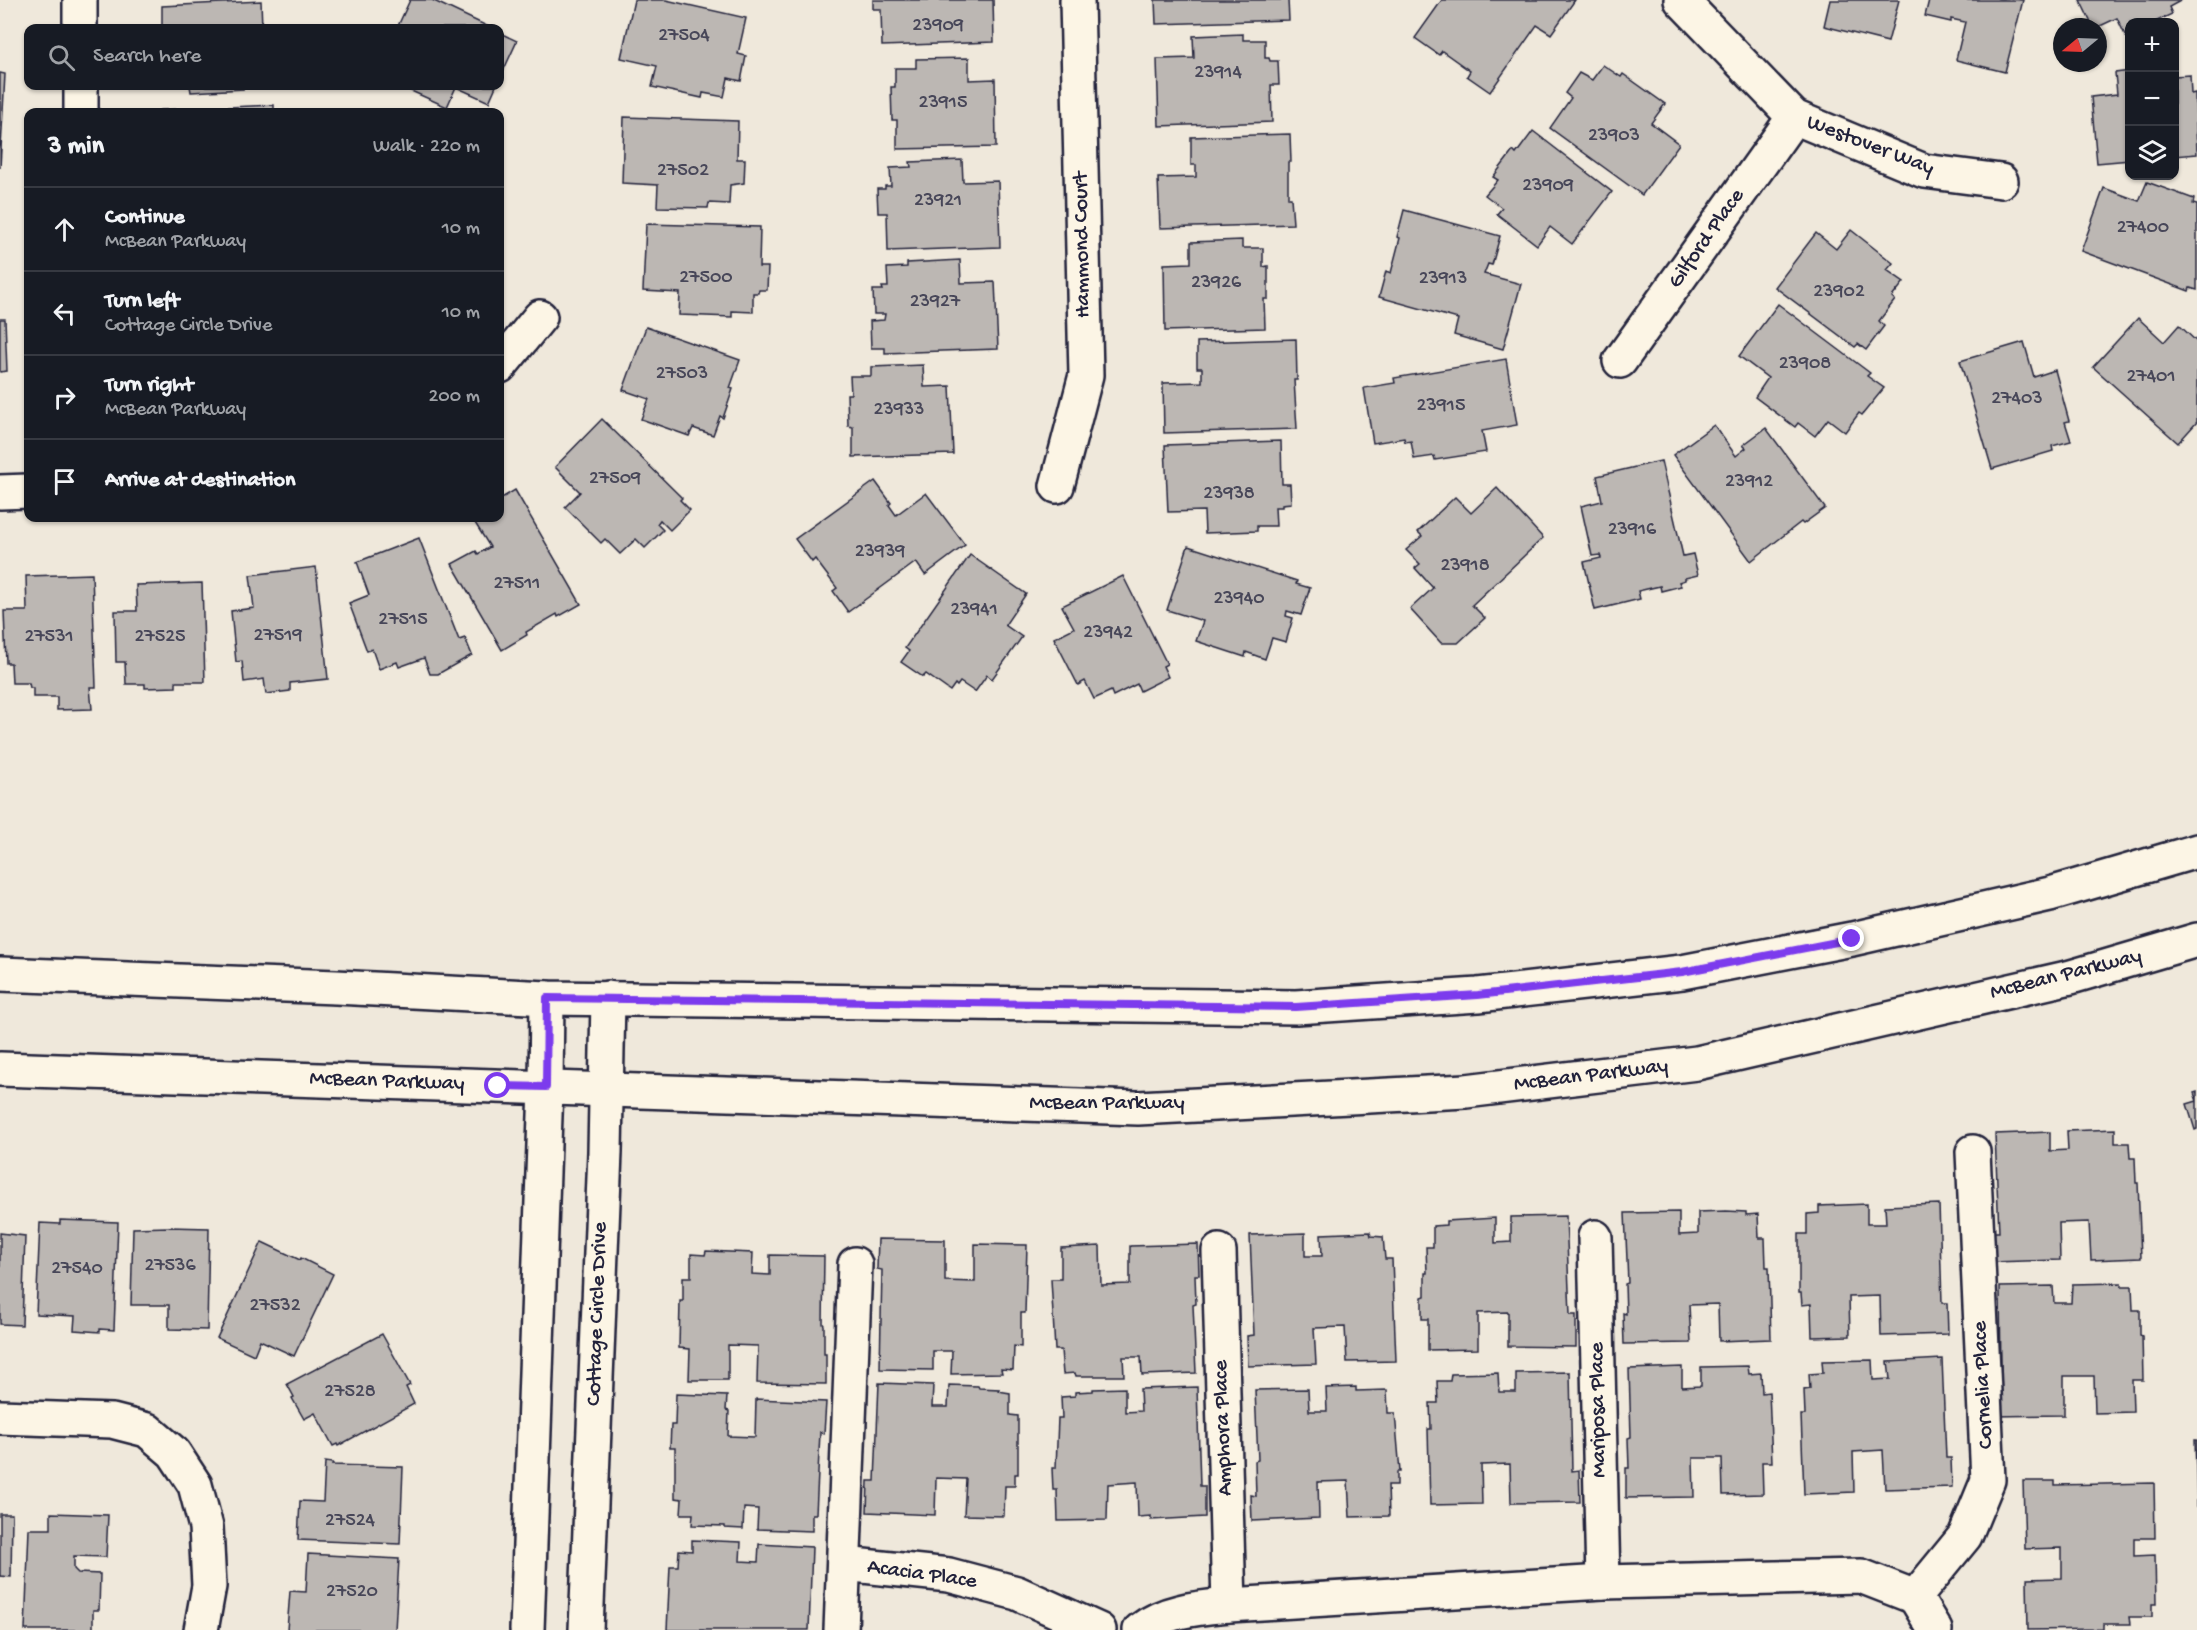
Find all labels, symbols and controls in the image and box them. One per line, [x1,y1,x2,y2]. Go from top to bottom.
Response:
house number: 23909 [912,15,964,38]
north arrow [2053,18,2107,72]
map controls [2125,18,2179,180]
button: + [2125,18,2179,72]
search box [24,24,504,90]
house number: 27504 [658,25,710,48]
icon: search [45,41,78,74]
text: Search here [93,44,201,70]
house number: 23914 [1194,62,1242,85]
button: − [2125,72,2179,126]
house number: 23915 [919,92,967,115]
street label: Westover Way [1803,110,1938,182]
house number: 23903 [1588,125,1640,148]
button: layers [2125,126,2179,180]
text: 3 min [48,132,104,163]
text: Walk · 220 m [373,136,480,159]
house number: 27502 [657,160,709,183]
street label: Hammond Court [1069,170,1097,318]
house number: 23909 [1522,175,1574,198]
street label: Gilford Place [1663,184,1751,294]
house number: 23921 [914,190,962,213]
text: Continue [105,205,185,231]
icon: ahead [48,213,81,246]
house number: 27400 [2117,217,2169,240]
text: 10 m [442,218,480,241]
text: McBean Parkway [105,231,246,254]
house number: 27500 [679,267,733,290]
house number: 23913 [1419,268,1467,291]
house number: 23926 [1191,272,1242,295]
house number: 23902 [1813,281,1865,304]
text: Turn left [105,289,179,315]
house number: 23927 [910,291,961,314]
icon: left [48,297,81,330]
text: 10 m [442,302,480,325]
text: Cottage Circle Drive [105,315,272,338]
house number: 23908 [1779,353,1831,376]
house number: 27503 [656,363,708,386]
house number: 27401 [2126,366,2176,389]
text: Turn right [105,373,193,399]
icon: right [48,381,81,414]
text: 200 m [429,386,480,409]
house number: 27403 [1991,388,2043,411]
house number: 23915 [1417,395,1465,418]
text: McBean Parkway [105,399,246,422]
house number: 23933 [874,399,924,422]
icon: arrive [48,465,81,498]
text: Arrive at destination [105,468,295,494]
house number: 27509 [589,468,641,491]
house number: 23912 [1725,471,1773,494]
house number: 23938 [1203,483,1255,506]
house number: 23916 [1608,519,1657,542]
house number: 23939 [855,541,905,564]
house number: 23918 [1440,555,1490,578]
house number: 27511 [494,573,540,596]
house number: 23940 [1213,588,1265,611]
house number: 23941 [950,599,998,622]
house number: 27515 [378,609,428,632]
house number: 23942 [1083,622,1133,645]
house number: 27519 [254,625,302,648]
house number: 27531 [24,626,74,649]
house number: 27525 [134,626,186,649]
route end [1838,925,1864,951]
street label: McBean Parkway [1988,944,2145,1006]
street label: McBean Parkway [1512,1054,1670,1098]
street label: McBean Parkway [309,1066,465,1098]
route start [484,1072,510,1098]
street label: McBean Parkway [1029,1091,1185,1117]
street label: Cottage Circle Drive [582,1221,614,1406]
house number: 27536 [144,1255,196,1278]
house number: 27540 [51,1258,103,1281]
house number: 27532 [250,1295,301,1318]
street label: Cornelia Place [1968,1320,2000,1450]
street label: Mariposa Place [1585,1341,1613,1478]
street label: Amphora Place [1209,1359,1239,1496]
house number: 27528 [324,1381,376,1404]
house number: 27524 [325,1510,376,1533]
street label: Acacia Place [866,1554,979,1596]
house number: 27520 [326,1581,378,1604]

